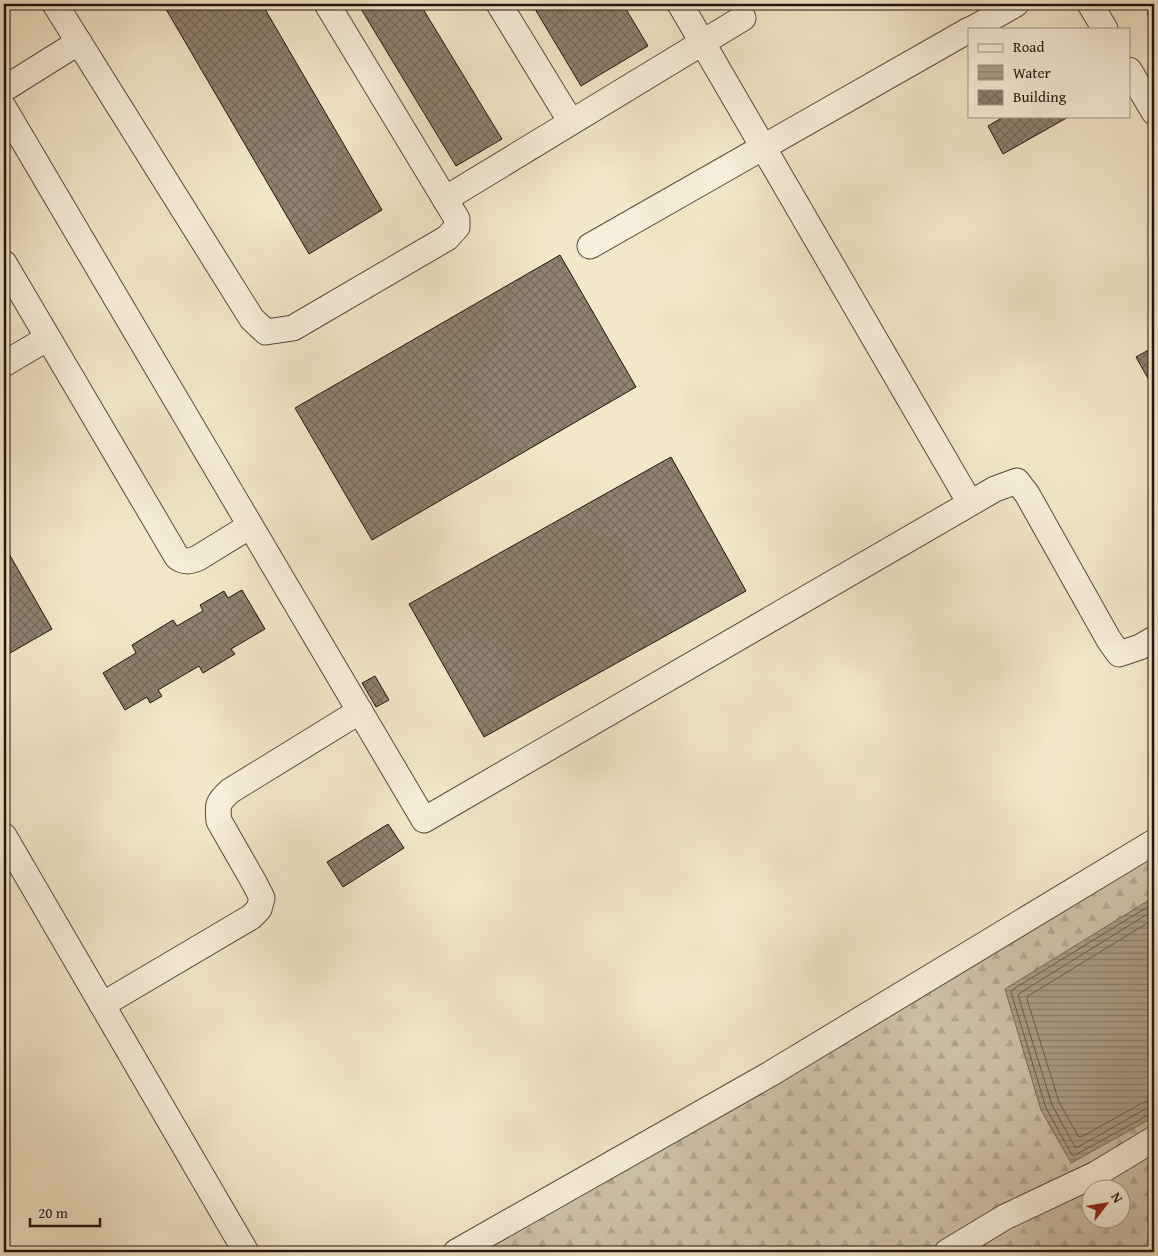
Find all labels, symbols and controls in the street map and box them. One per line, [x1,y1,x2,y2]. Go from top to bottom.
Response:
legend [968,28,1130,118]
text: Road [1013,36,1044,57]
text: Water [1013,62,1051,83]
text: Building [1013,86,1067,107]
north arrow [1080,1178,1130,1228]
text: N [1106,1188,1128,1207]
scale bar [30,1196,100,1228]
text: 20 m [38,1202,69,1223]

